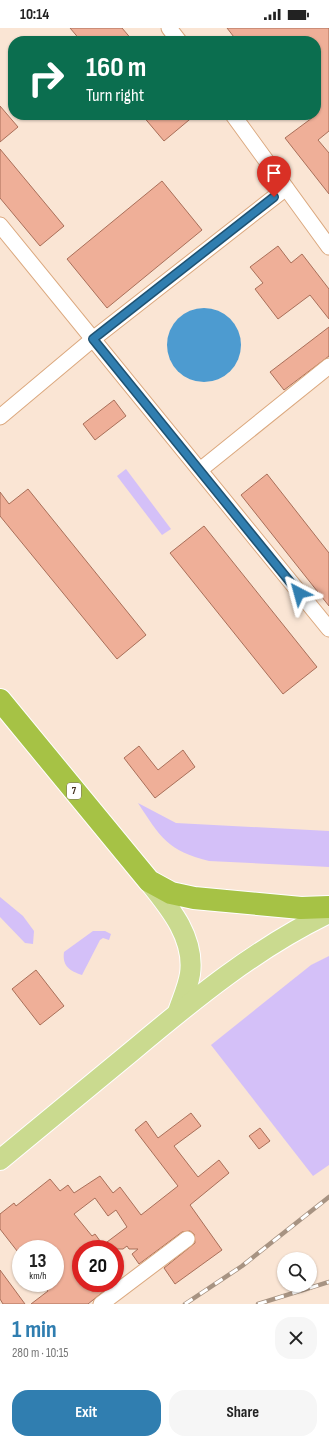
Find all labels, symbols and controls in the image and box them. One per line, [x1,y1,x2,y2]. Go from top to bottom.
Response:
text: 10:14 [20,5,49,24]
text: 160 m [86,51,146,84]
icon: right [20,52,72,104]
text: Turn right [86,85,144,106]
pin [257,156,291,197]
icon: arrive [263,162,285,184]
position arrow [278,572,320,614]
road number: 7 [67,783,81,799]
speed limit sign: 20 [72,1240,124,1292]
text: 13 [30,1249,46,1273]
map controls [277,1252,317,1292]
button: search [277,1252,317,1292]
text: km/h [29,1270,47,1282]
text: 1 min [12,1315,57,1344]
button: close [275,1317,317,1359]
text: 280 m · 10:15 [12,1345,68,1361]
button: Exit [12,1390,161,1436]
button: Share [169,1390,317,1436]

